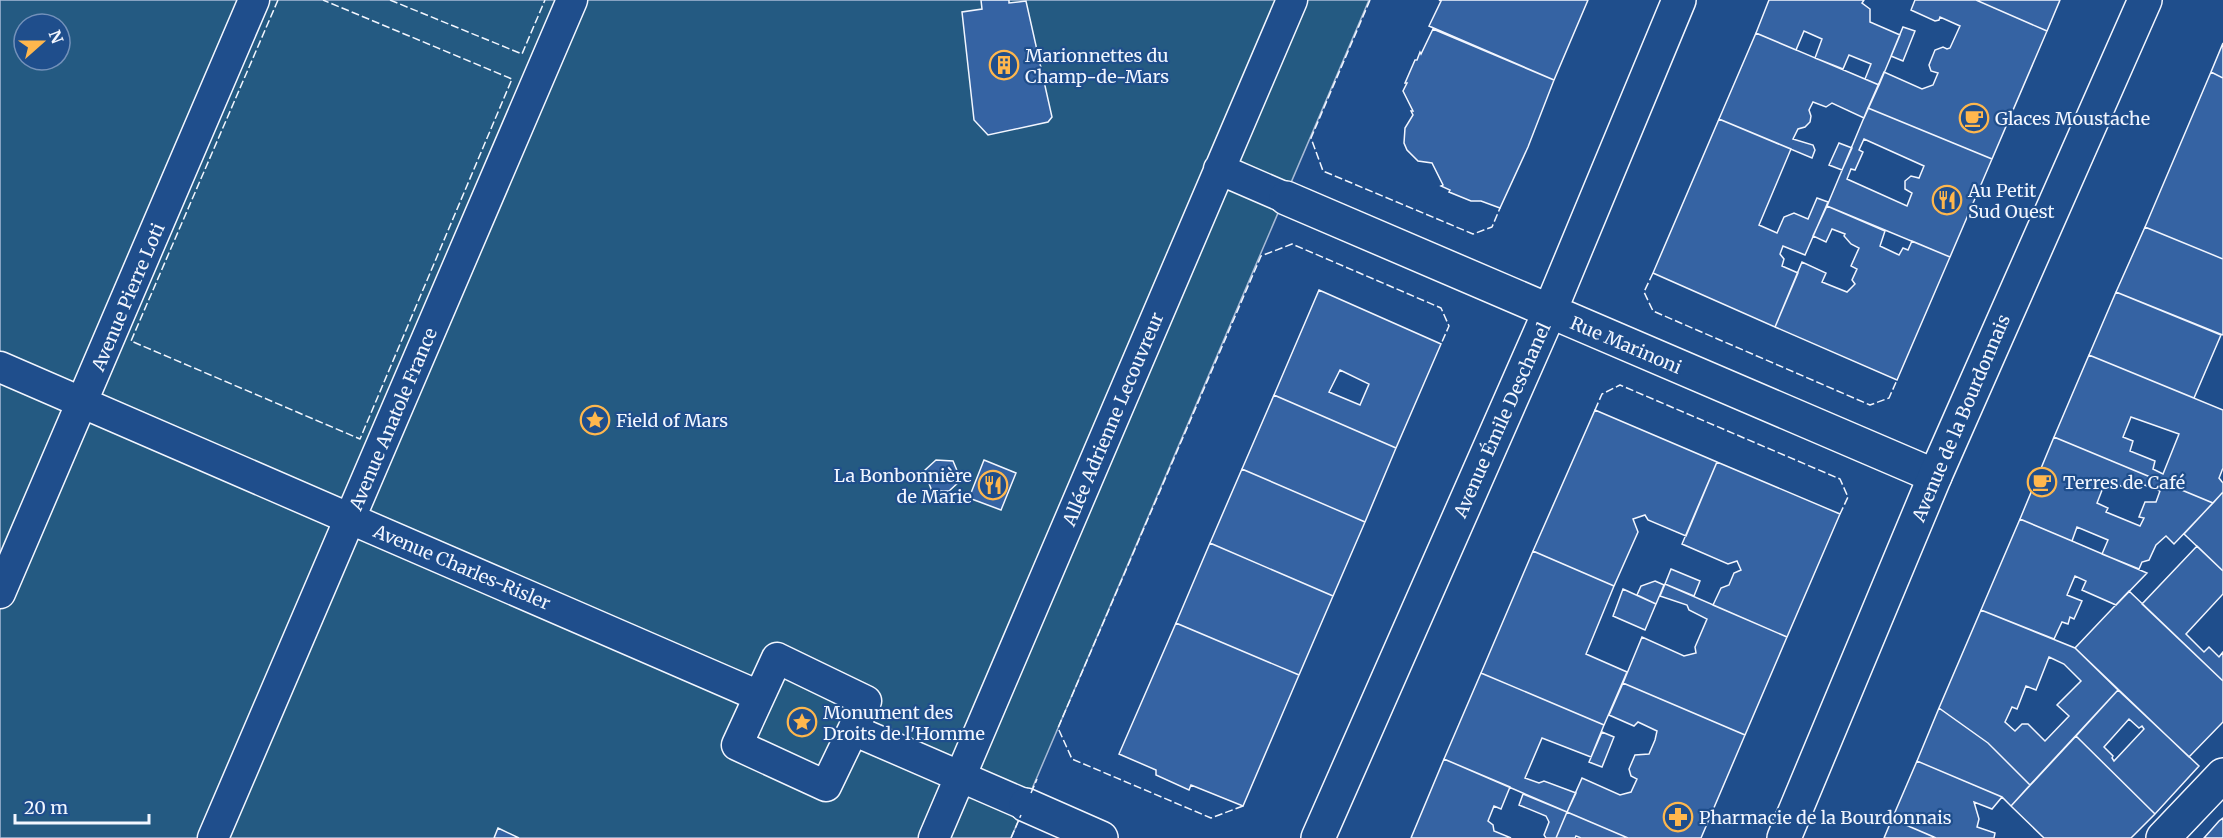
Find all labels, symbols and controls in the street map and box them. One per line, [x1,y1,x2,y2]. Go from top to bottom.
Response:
north arrow [12,12,72,72]
text: N [44,27,68,46]
place label: Marionnettes du Champ-de-Mars [1025,44,1169,88]
building icon: Marionnettes du Champ-de-Mars [988,49,1020,81]
cafe icon: Glaces Moustache [1958,102,1990,134]
place label: Glaces Moustache [1995,107,2150,130]
place label: Au Petit Sud Ouest [1967,179,2055,223]
restaurant icon: Au Petit Sud Ouest [1931,184,1963,216]
street label: Avenue Pierre Loti [86,219,170,375]
street label: Allée Adrienne Lecouvreur [1057,309,1169,530]
street label: Rue Marinoni [1567,311,1685,379]
street label: Avenue de la Bourdonnais [1906,311,2015,526]
street label: Avenue Émile Deschanel [1448,318,1556,522]
street label: Avenue Anatole France [344,324,442,515]
place icon: Field of Mars [579,404,611,436]
place label: Field of Mars [616,409,728,432]
place label: La Bonbonnière de Marie [834,464,972,508]
cafe icon: Terres de Café [2026,466,2058,498]
restaurant icon: La Bonbonnière de Marie [977,469,1009,501]
place label: Terres de Café [2063,471,2185,494]
street label: Avenue Charles-Risler [369,519,554,615]
place label: Monument des Droits de l'Homme [823,701,985,745]
place icon: Monument des Droits de l'Homme [786,706,818,738]
scale bar [15,787,148,825]
text: 20 m [24,796,68,819]
pharmacy icon: Pharmacie de la Bourdonnais [1662,801,1694,833]
place label: Pharmacie de la Bourdonnais [1699,806,1952,829]

